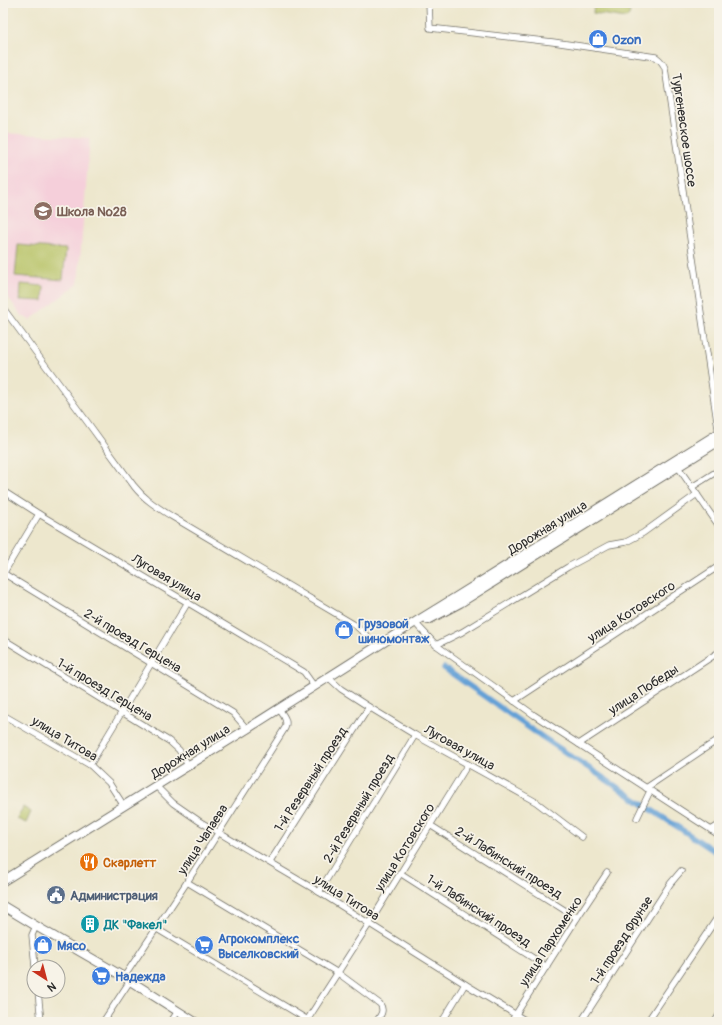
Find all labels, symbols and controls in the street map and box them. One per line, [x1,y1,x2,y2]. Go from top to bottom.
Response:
shop icon: Ozon [587,28,609,50]
place label: Ozon [612,32,642,48]
street label: Тургеневское шоссе [668,72,700,188]
school or university icon: Школа №28 [32,200,54,222]
place label: Школа №28 [56,204,127,220]
street label: Дорожная улица [504,497,590,559]
street label: Луговая улица [128,550,204,605]
street label: улица Котовского [584,578,678,647]
street label: 2-й проезд Герцена [81,605,184,676]
place label: Грузовой шиномонтаж [358,616,430,647]
shop icon: Грузовой шиномонтаж [333,619,355,641]
street label: 1-й проезд Герцена [54,655,155,725]
street label: улица Победы [605,661,681,719]
street label: улица Титова [28,712,100,765]
street label: Дорожная улица [147,721,233,783]
street label: Луговая улица [420,721,498,774]
street label: 1-й Резервный проезд [271,724,351,835]
street label: 2-й Резервный проезд [320,751,398,866]
street label: улица Котовского [371,800,438,896]
street label: улица Чапаева [174,801,231,879]
street label: 2-й Лабинский проезд [452,823,565,902]
restaurant icon: Скарлетт [78,851,100,873]
place label: Скарлетт [103,855,157,871]
street label: улица Титова [310,871,382,924]
street label: 1-й Лабинский проезд [423,871,534,951]
public building icon: Администрация [45,884,67,906]
place label: Администрация [70,888,158,904]
street label: 1-й проезд Фрунзе [587,893,657,988]
street label: улица Пархоменко [515,894,586,990]
building icon: ДК "Факел" [79,913,101,935]
place label: ДК "Факел" [103,917,167,933]
place label: Агрокомплекс Выселковский [218,931,300,962]
shop icon: Мясо [32,934,54,956]
supermarket icon: Агрокомплекс Выселковский [193,934,215,956]
place label: Мясо [57,938,86,954]
north arrow [26,959,66,999]
supermarket icon: Надежда [90,965,112,987]
place label: Надежда [115,969,166,985]
text: N [44,979,58,994]

